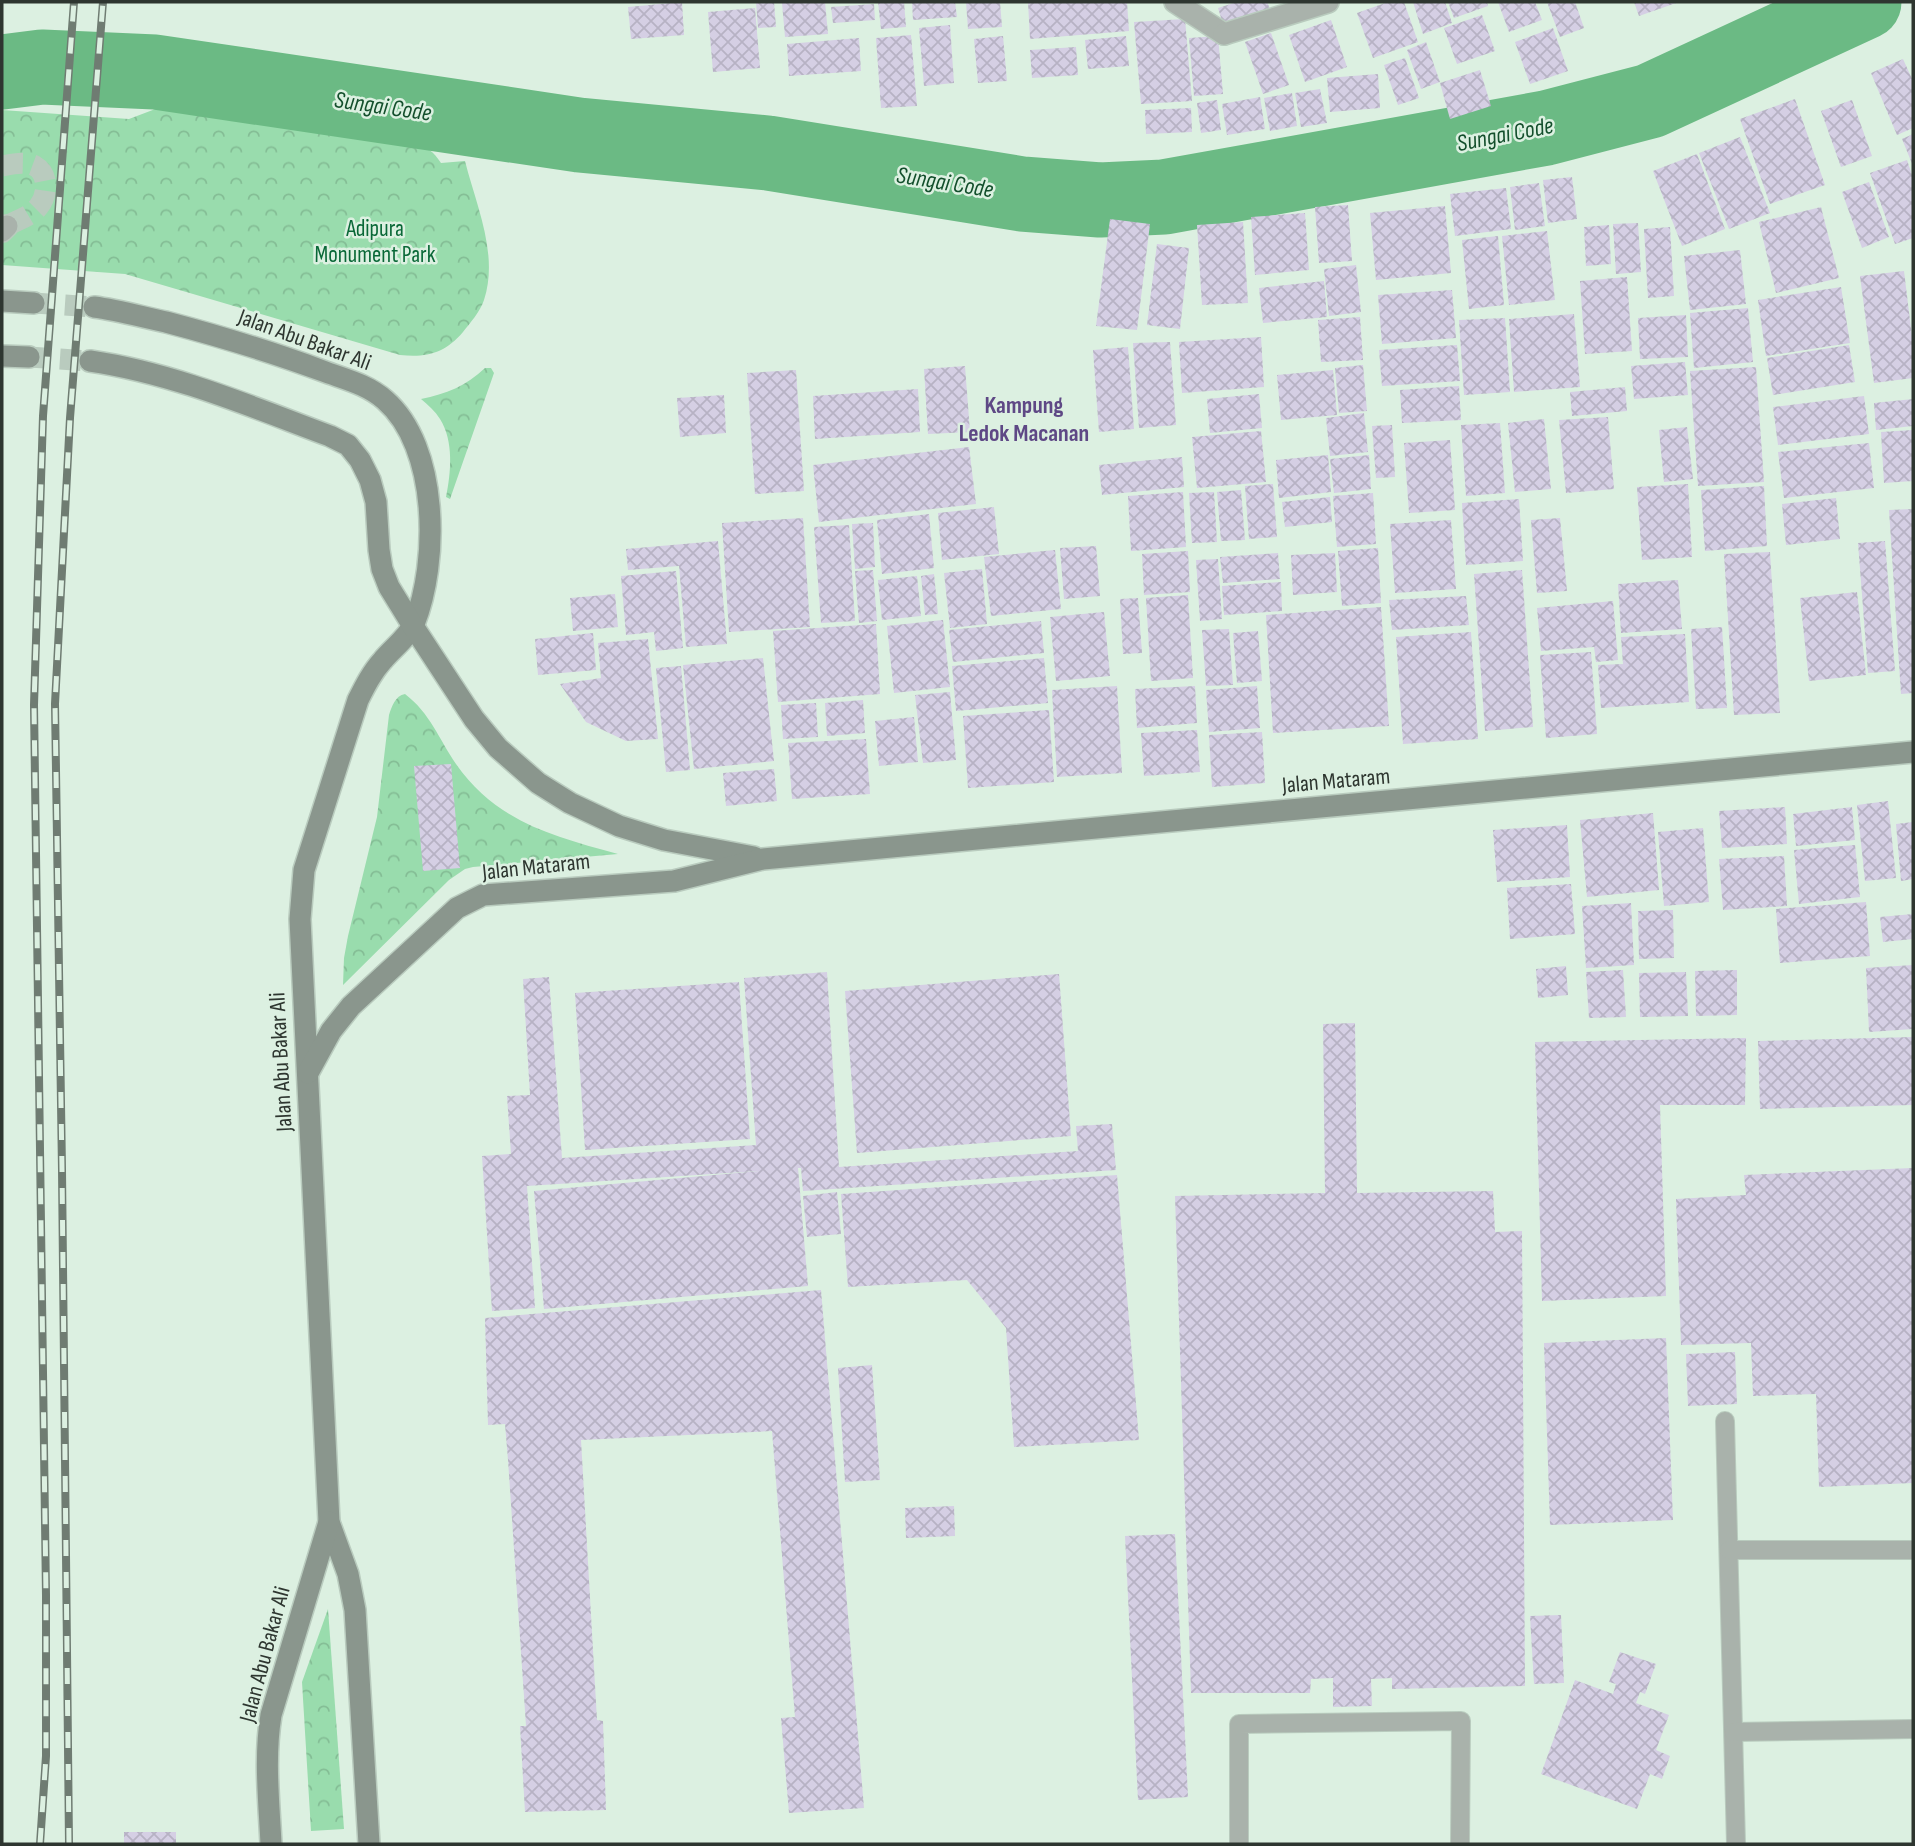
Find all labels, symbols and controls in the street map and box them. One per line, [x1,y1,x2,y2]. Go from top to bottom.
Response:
water label: Sungai Code [333,85,433,128]
water label: Sungai Code [1454,111,1556,158]
water label: Sungai Code [894,161,995,204]
park label: Adipura Monument Park [314,215,436,269]
street label: Jalan Abu Bakar Ali [233,303,375,377]
district label: Kampung Ledok Macanan [959,391,1089,448]
street label: Jalan Mataram [1280,762,1391,800]
street label: Jalan Mataram [480,847,591,887]
street label: Jalan Abu Bakar Ali [263,992,299,1133]
street label: Jalan Abu Bakar Ali [233,1583,297,1726]

